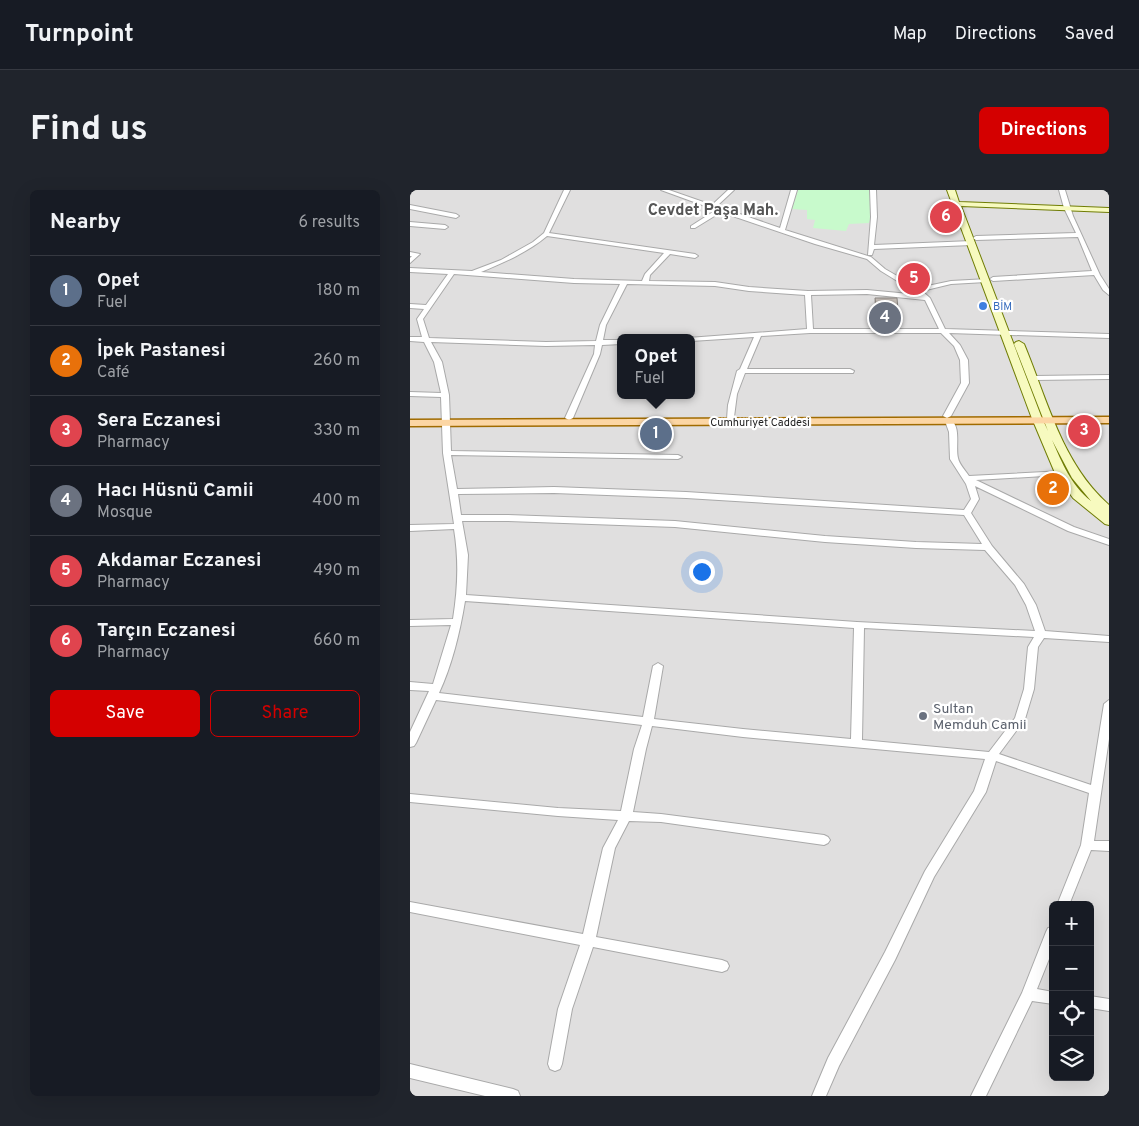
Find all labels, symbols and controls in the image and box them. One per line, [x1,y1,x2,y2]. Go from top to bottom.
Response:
text: Turnpoint [25,20,134,50]
text: Map [893,23,927,46]
text: Directions [955,23,1037,46]
text: Saved [1065,23,1114,46]
button: Directions [979,107,1109,154]
text: Find us [30,108,148,152]
pin: 6 [930,198,962,236]
district label: Cevdet Paşa Mah. [648,201,778,221]
text: Nearby [50,209,121,236]
text: 6 results [298,213,360,233]
pin: 5 [898,260,930,298]
text: Opet [97,269,140,293]
text: 1 [63,281,69,301]
text: 180 m [317,281,360,301]
text: Fuel [97,293,127,313]
pin: 4 [869,299,901,337]
place label: BİM [993,299,1012,314]
marker: BİM [977,300,989,312]
popup [617,334,695,399]
text: İpek Pastanesi [97,339,226,363]
text: Opet [635,345,677,369]
text: 2 [61,351,71,371]
text: 260 m [313,351,360,371]
text: Café [97,363,129,383]
text: Fuel [635,369,665,389]
text: Sera Eczanesi [97,409,221,433]
pin: 3 [1068,412,1100,450]
pin: 1 [640,415,672,453]
street label: Cumhuriyet Caddesi [710,416,810,430]
text: 3 [61,421,71,441]
text: 330 m [313,421,360,441]
text: Pharmacy [97,433,170,453]
pin: 2 [1037,470,1069,508]
text: Hacı Hüsnü Camii [97,479,254,503]
text: 4 [61,491,71,511]
text: 400 m [312,491,360,511]
text: Mosque [97,503,153,523]
text: Akdamar Eczanesi [97,549,261,573]
your location [689,559,715,585]
text: 5 [61,561,71,581]
text: 490 m [313,561,360,581]
text: Pharmacy [97,573,170,593]
text: Tarçın Eczanesi [97,619,236,643]
text: 6 [61,631,71,651]
text: 660 m [313,631,360,651]
text: Pharmacy [97,643,170,663]
button: Save [50,690,200,737]
button: Share [210,690,360,737]
place label: Sultan Memduh Camii [933,701,1027,734]
marker: Sultan Memduh Camii [917,710,929,722]
map controls [1049,901,1094,1081]
button: + [1049,901,1094,946]
button: − [1049,946,1094,991]
button: locate [1049,991,1094,1036]
button: layers [1049,1036,1094,1081]

